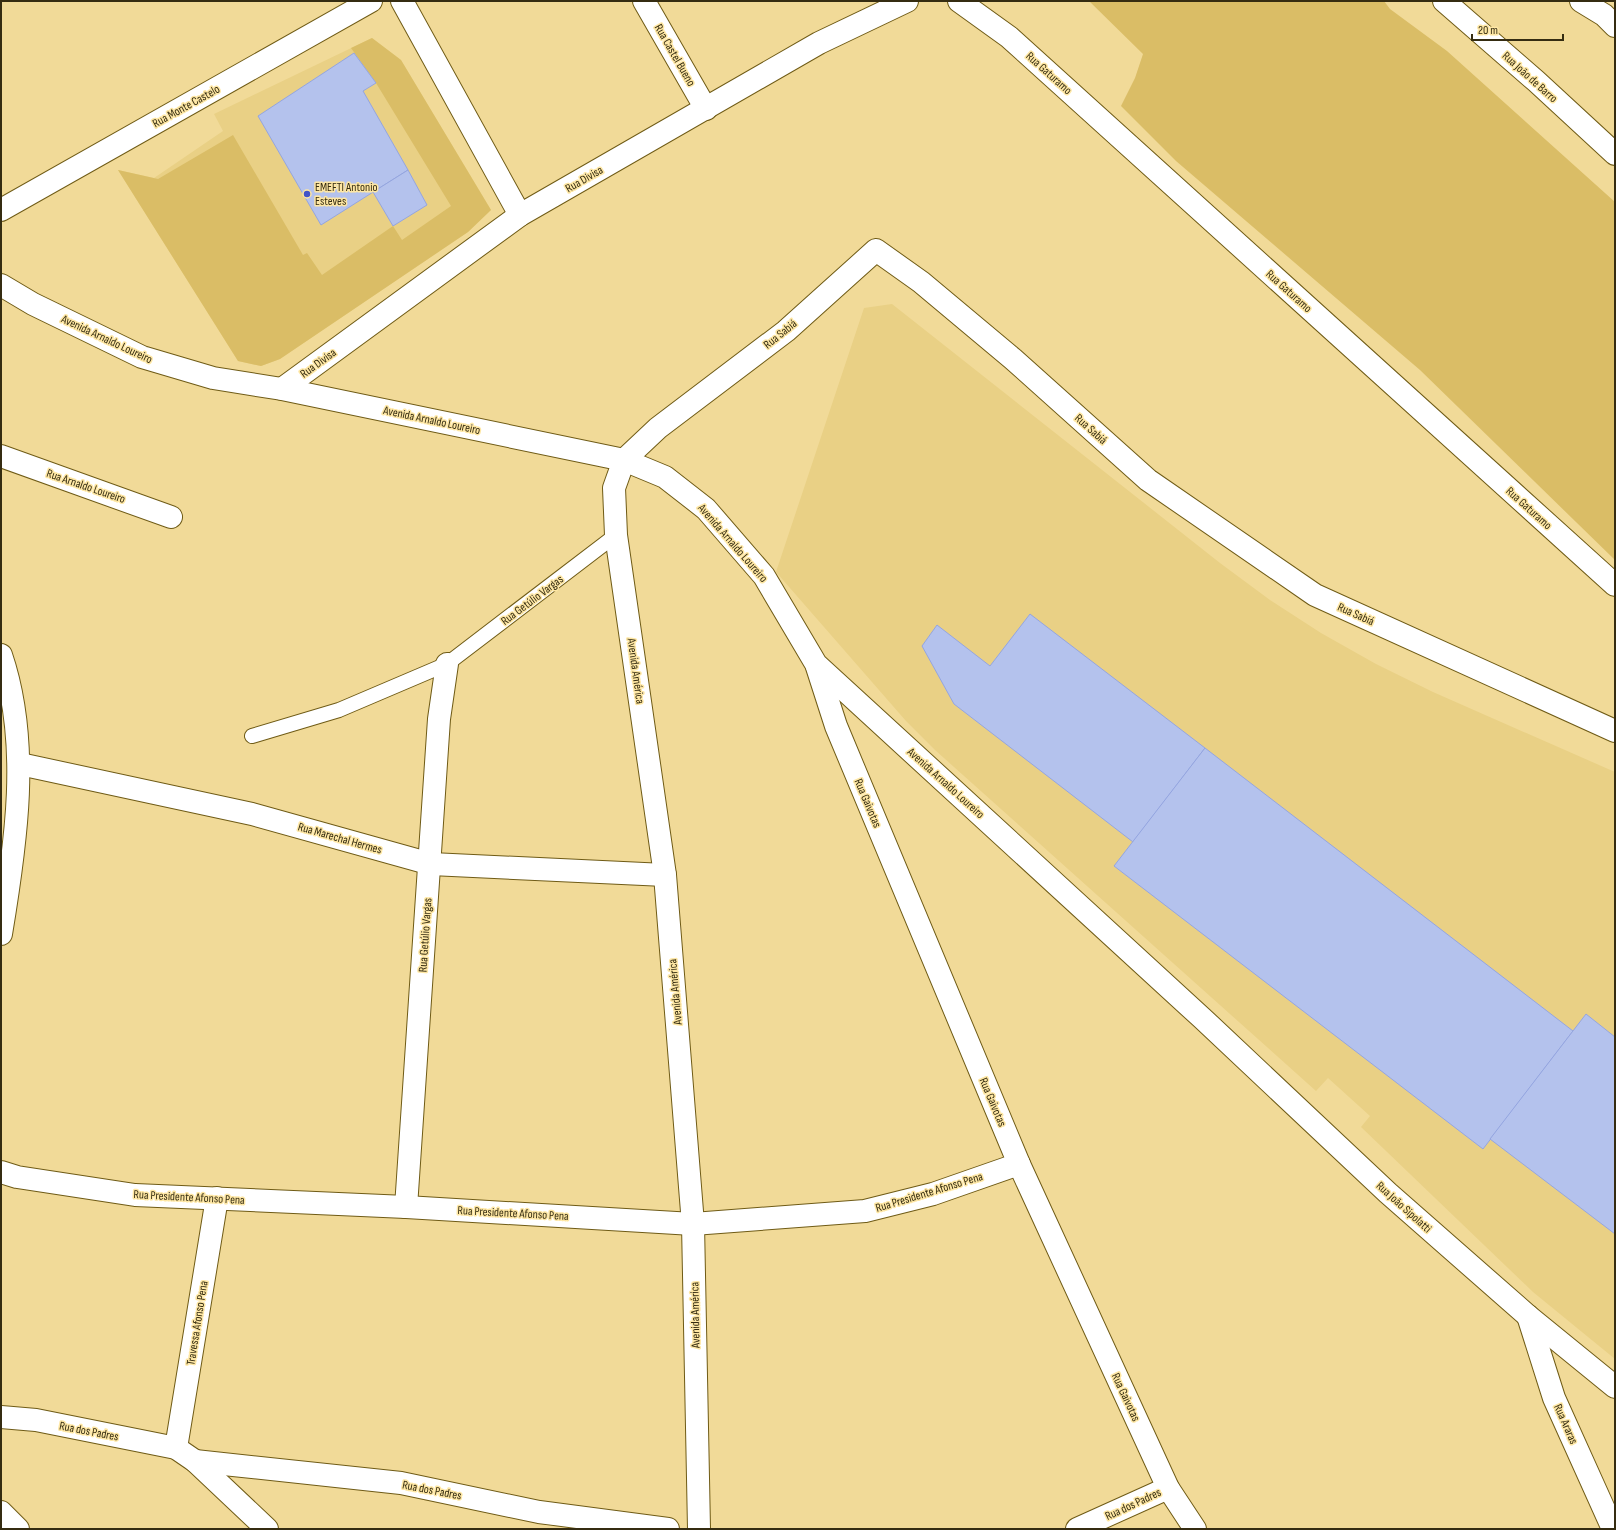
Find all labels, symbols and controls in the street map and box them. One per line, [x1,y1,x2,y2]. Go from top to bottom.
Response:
scale bar [1472,16,1563,42]
street label: Rua Castel Bueno [651,21,698,89]
text: 20 m [1478,23,1498,38]
street label: Rua Gaturamo [1023,49,1075,98]
street label: Rua João de Barro [1499,49,1560,106]
street label: Rua Monte Castelo [150,82,223,131]
street label: Rua Divisa [563,163,606,196]
place label: EMEFTI Antonio Esteves [315,180,377,209]
marker: EMEFTI Antonio Esteves [302,189,312,199]
street label: Rua Gaturamo [1263,267,1315,316]
street label: Avenida Arnaldo Loureiro [58,311,155,367]
street label: Rua Sabiá [761,316,800,352]
street label: Rua Divisa [297,345,340,382]
street label: Avenida Arnaldo Loureiro [381,403,482,438]
street label: Rua Sabiá [1071,411,1110,448]
street label: Rua Arnaldo Loureiro [44,466,127,507]
street label: Rua Gaturamo [1503,484,1555,533]
street label: Avenida Arnaldo Loureiro [694,500,771,586]
street label: Rua Getúlio Vargas [498,572,567,629]
street label: Rua Sabiá [1335,600,1377,629]
street label: Avenida América [623,636,648,705]
street label: Avenida Arnaldo Loureiro [903,744,987,822]
street label: Rua Gaivotas [850,776,885,830]
street label: Rua Marechal Hermes [296,819,384,858]
street label: Rua Getúlio Vargas [415,897,436,973]
street label: Avenida América [665,958,686,1027]
street label: Rua Gaivotas [975,1075,1010,1129]
street label: Rua Presidente Afonso Pena [874,1169,985,1216]
street label: Rua João Sipolatti [1373,1178,1435,1236]
street label: Rua Presidente Afonso Pena [133,1187,245,1208]
street label: Rua Presidente Afonso Pena [457,1203,569,1224]
street label: Travessa Afonso Pena [183,1279,212,1366]
street label: Avenida América [687,1281,704,1349]
street label: Rua Gaivotas [1108,1371,1143,1424]
street label: Rua Araras [1550,1402,1581,1447]
street label: Rua dos Padres [58,1418,120,1445]
street label: Rua dos Padres [401,1477,463,1504]
street label: Rua dos Padres [1103,1485,1164,1524]

